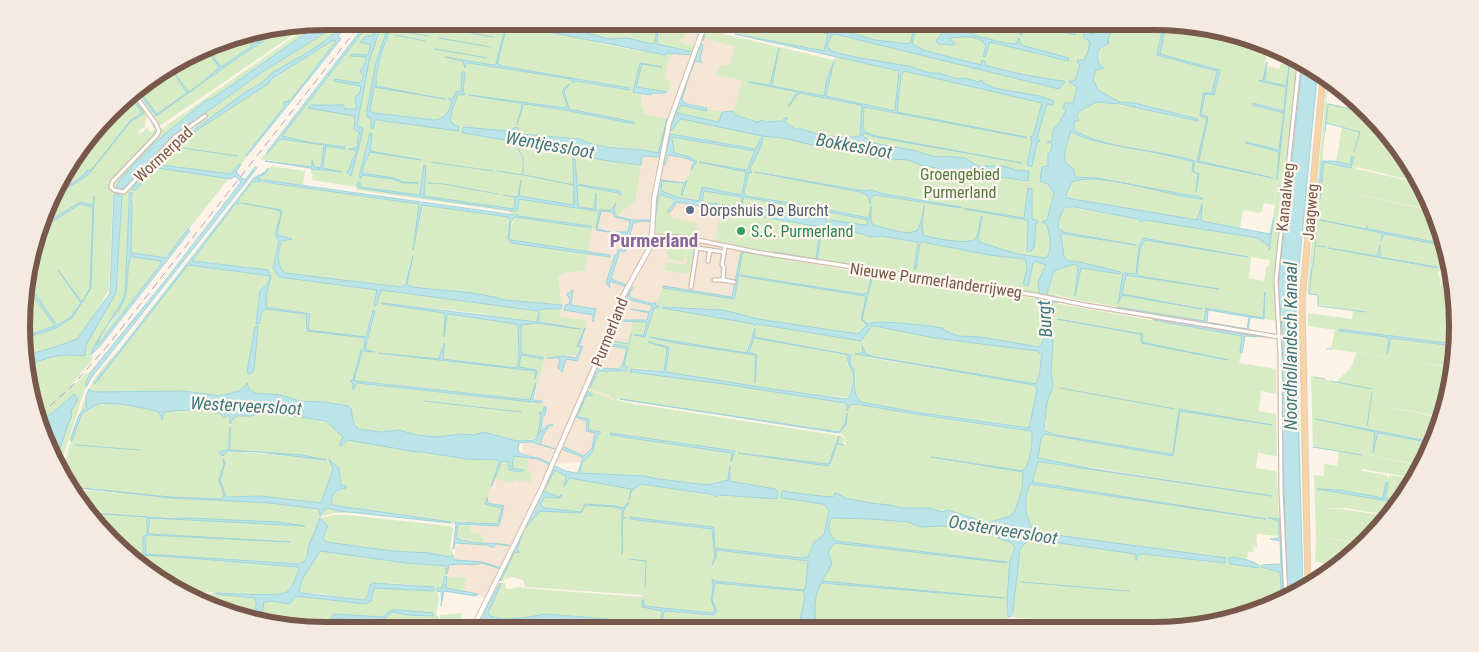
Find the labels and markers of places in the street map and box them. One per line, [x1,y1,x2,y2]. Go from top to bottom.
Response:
place label: Dorpshuis De Burcht [700,201,829,220]
marker: Dorpshuis De Burcht [684,204,696,216]
place label: S.C. Purmerland [751,222,853,241]
marker: S.C. Purmerland [735,225,747,237]

